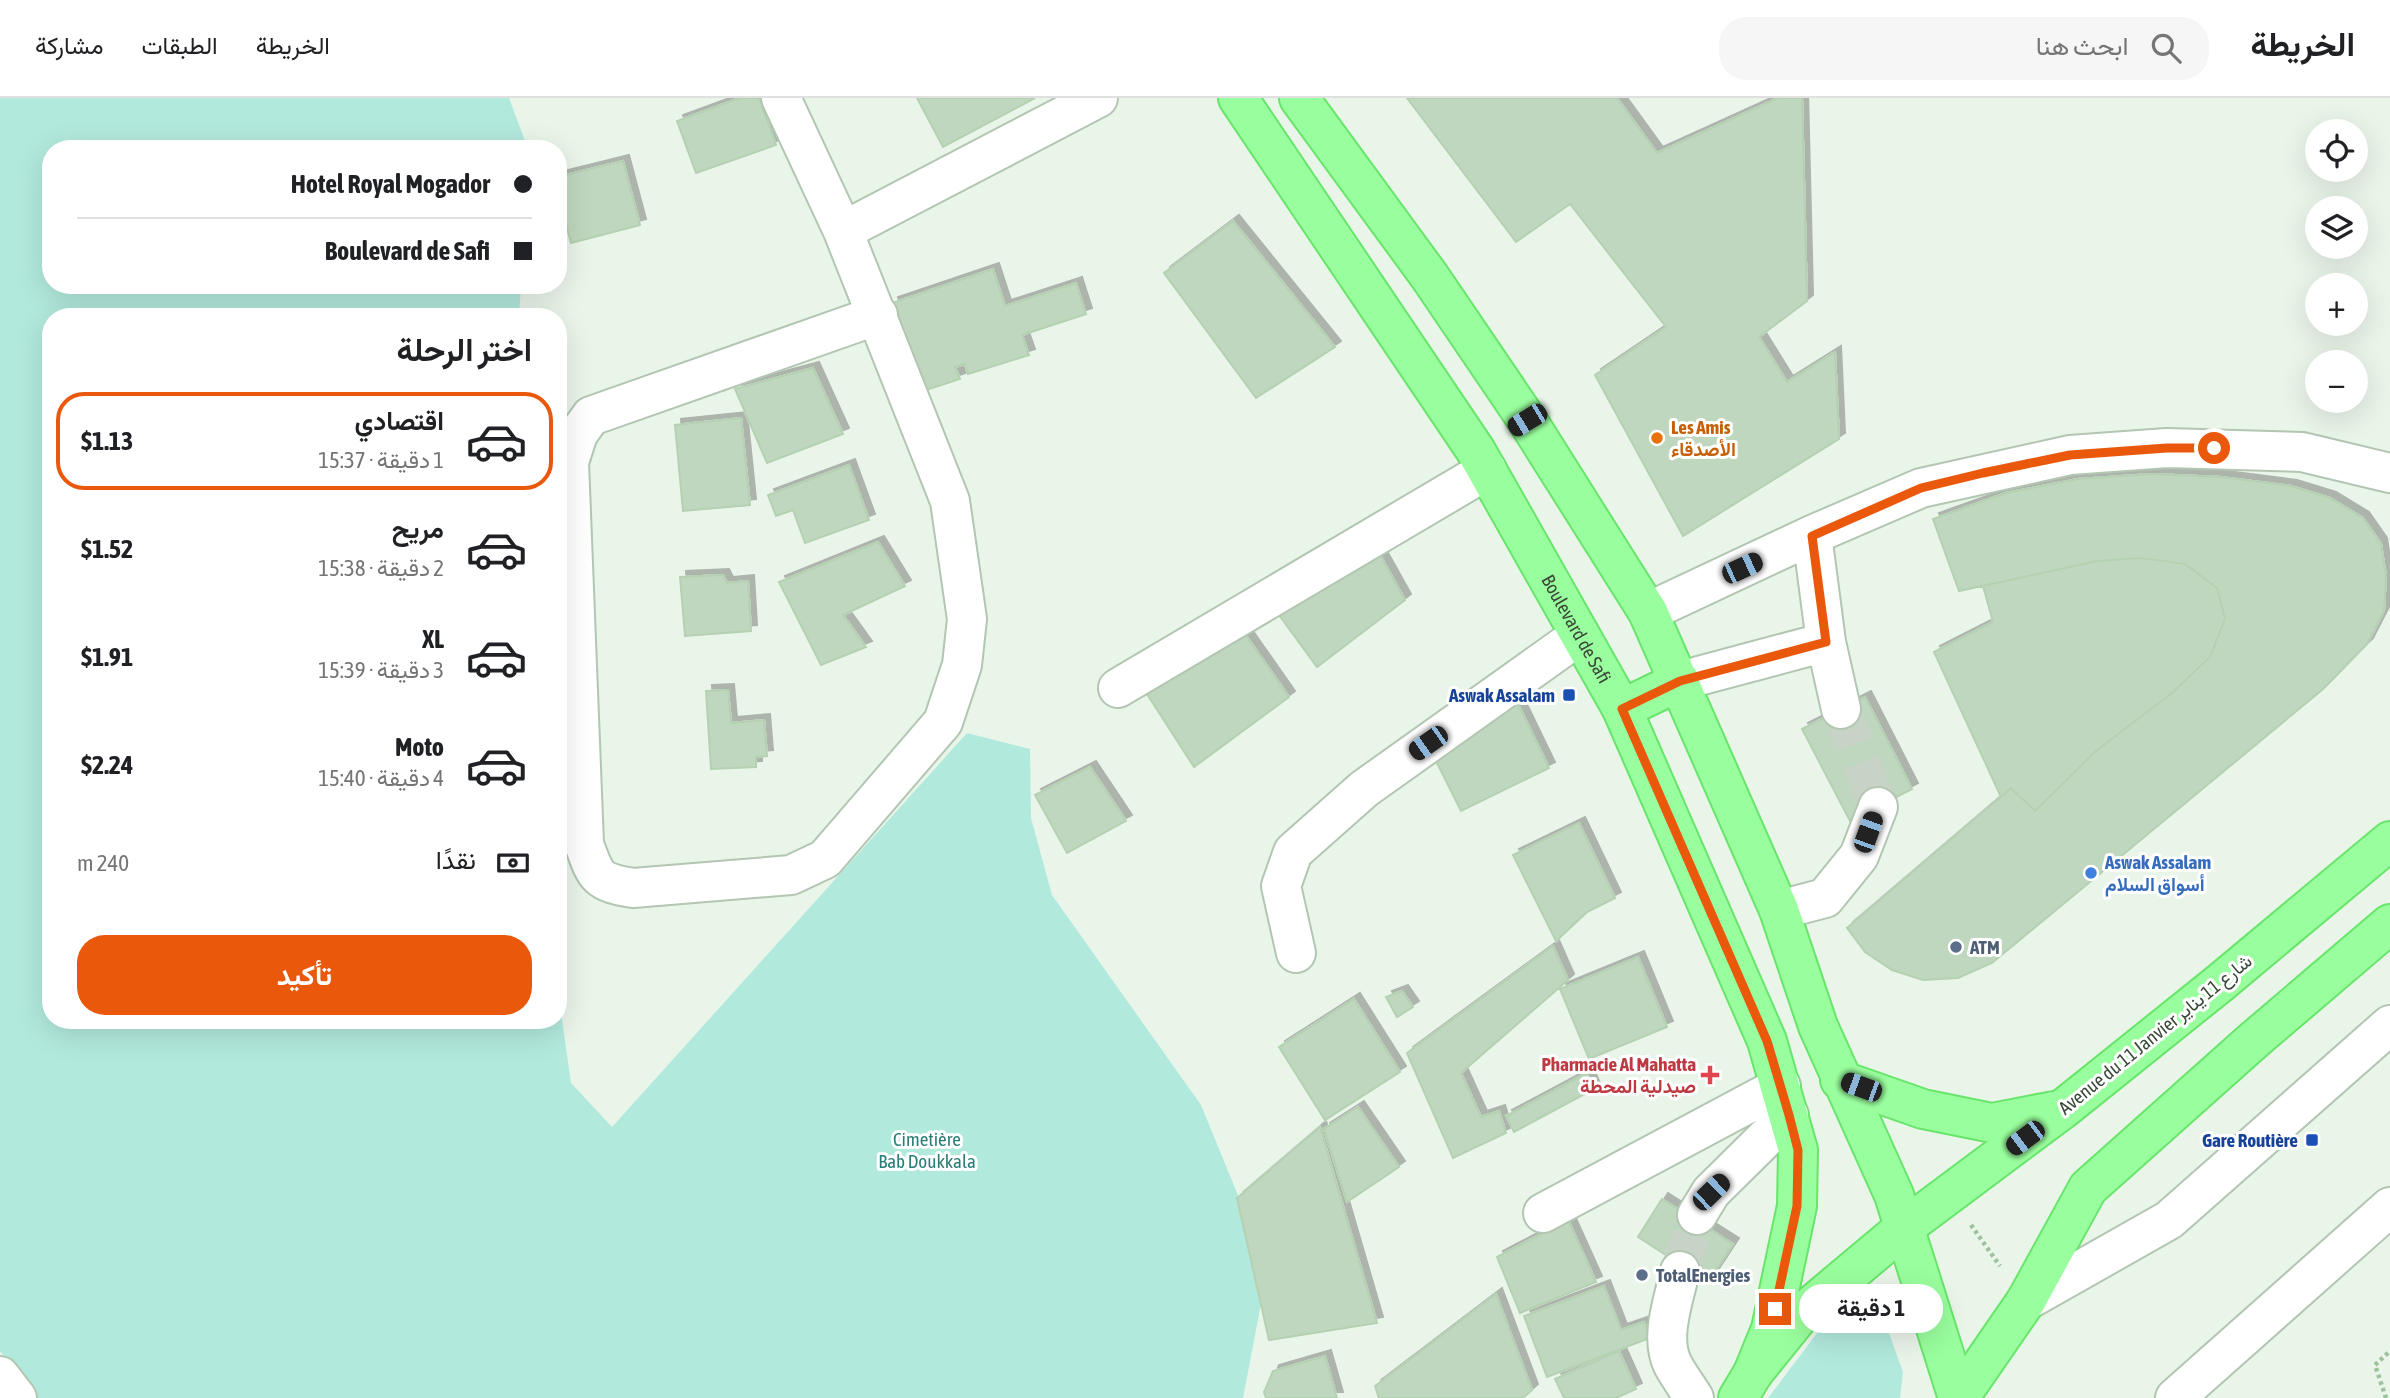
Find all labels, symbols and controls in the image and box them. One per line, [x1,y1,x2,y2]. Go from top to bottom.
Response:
search box [1719,17,2209,80]
text: الخريطة [2251,25,2355,63]
icon: search [2147,29,2185,67]
text: ابحث هنا [2036,31,2129,61]
text: مشاركة [35,32,103,59]
text: الطبقات [141,32,218,59]
text: الخريطة [256,32,330,59]
map controls [2305,119,2368,413]
button: locate [2305,119,2368,182]
text: Hotel Royal Mogador [291,169,490,199]
button: layers [2305,196,2368,259]
text: Boulevard de Safi [325,236,490,266]
button: + [2305,273,2368,336]
text: اختر الرحلة [396,331,532,368]
button: − [2305,350,2368,413]
car [1504,400,1551,440]
text: اقتصادي [355,406,444,436]
icon: car [465,410,528,473]
place label: Les Amis الأصدقاء [1671,416,1736,460]
text: $1.13 [81,426,133,456]
marker: Les Amis الأصدقاء [1649,430,1665,446]
route start [2198,432,2230,464]
text: 1 دقيقة · 15:37 [318,447,444,473]
text: مريح [392,514,444,544]
icon: car [465,518,528,581]
text: $1.52 [81,534,133,564]
car [1719,550,1766,586]
text: 2 دقيقة · 15:38 [318,555,444,581]
street label: Boulevard de Safi [1537,571,1616,687]
text: XL [422,624,444,654]
icon: car [465,626,528,689]
text: $1.91 [81,642,133,672]
text: 3 دقيقة · 15:39 [318,657,444,683]
place label: Aswak Assalam [1448,684,1555,706]
marker: Aswak Assalam [1561,687,1577,703]
car [1405,722,1452,764]
text: Moto [395,732,444,762]
icon: car [465,734,528,797]
text: $2.24 [81,750,133,780]
text: 4 دقيقة · 15:40 [318,765,444,791]
car [1851,809,1886,855]
icon: cash [494,844,532,882]
text: نقدًا [436,845,476,875]
text: 240 m [77,850,129,876]
place label: Aswak Assalam أسواق السلام [2104,851,2211,897]
marker: Aswak Assalam أسواق السلام [2083,865,2099,881]
button: تأكيد [77,935,532,1015]
place label: ATM [1969,936,2000,958]
marker: ATM [1948,939,1964,955]
street label: Avenue du 11 Janvier شارع 11 يناير [2054,949,2257,1120]
place label: Pharmacie Al Mahatta صيدلية المحطة [1542,1053,1696,1098]
marker: Pharmacie Al Mahatta صيدلية المحطة [1702,1067,1718,1083]
car [1838,1070,1885,1104]
car [2002,1117,2049,1159]
park label: Cimetière Bab Doukkala [878,1128,976,1172]
place label: Gare Routière [2202,1129,2298,1151]
marker: Gare Routière [2304,1132,2320,1148]
car [1689,1170,1734,1214]
place label: TotalEnergies [1656,1264,1751,1286]
marker: TotalEnergies [1634,1267,1650,1283]
callout: 1 دقيقة [1800,1284,1943,1334]
route end [1759,1293,1791,1325]
text: 1 دقيقة [1837,1295,1905,1321]

